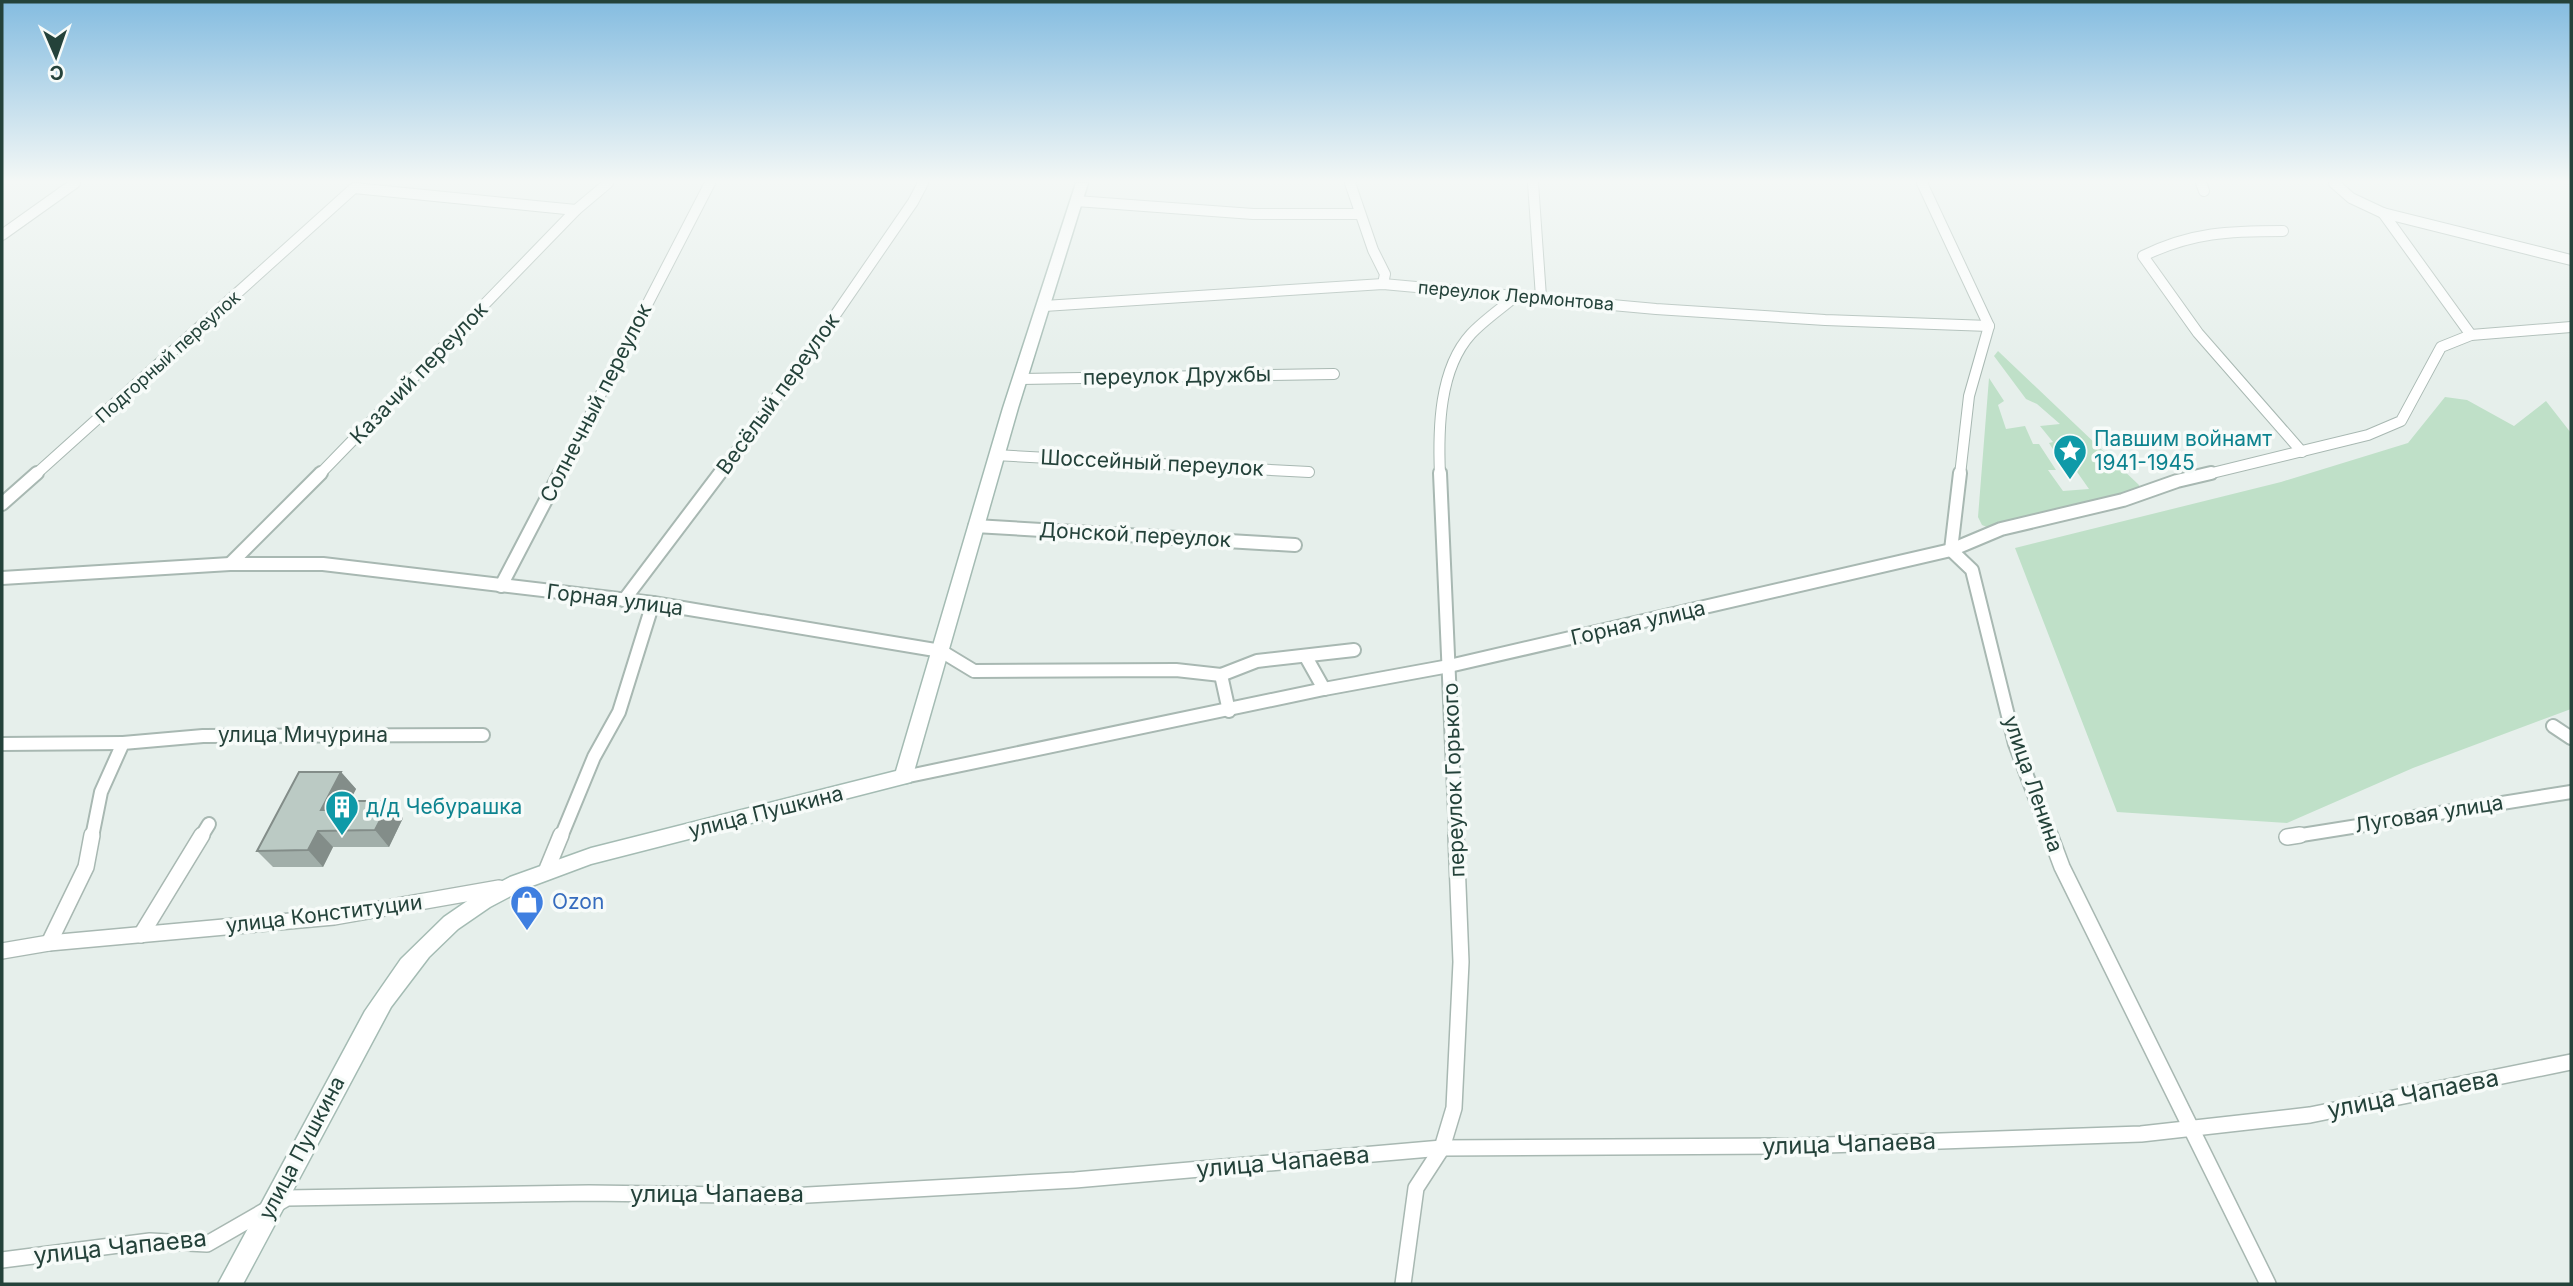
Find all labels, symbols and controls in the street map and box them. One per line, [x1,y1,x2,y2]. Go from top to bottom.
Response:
north arrow [21,21,91,91]
text: С [49,61,64,84]
street label: переулок Лермонтова [1417,276,1615,315]
street label: Подгорный переулок [91,286,244,427]
street label: Казачий переулок [345,296,493,449]
street label: Солнечный переулок [535,299,657,506]
street label: Весёлый переулок [711,308,845,479]
street label: переулок Дружбы [1083,361,1271,390]
place label: Павшим войнамт 1941-1945 [2094,426,2272,475]
place icon: Павшим войнамт 1941-1945 [2051,432,2089,481]
street label: Шоссейный переулок [1040,444,1265,481]
street label: Донской переулок [1038,517,1232,552]
street label: Горная улица [545,579,685,620]
street label: Горная улица [1568,595,1708,650]
street label: переулок Горького [1438,682,1469,878]
street label: улица Ленина [1998,712,2069,855]
street label: улица Мичурина [218,722,388,747]
street label: улица Пушкина [686,780,846,843]
building icon: д/д Чебурашка [323,788,361,837]
street label: Луговая улица [2353,789,2505,838]
place label: д/д Чебурашка [366,794,522,819]
shop icon: Ozon [508,883,546,932]
street label: улица Конституции [224,889,424,938]
place label: Ozon [552,889,604,914]
street label: улица Чапаева [2325,1063,2501,1124]
street label: улица Пушкина [253,1072,350,1224]
street label: улица Чапаева [1762,1126,1936,1161]
street label: улица Чапаева [1195,1139,1371,1184]
street label: улица Чапаева [630,1179,804,1208]
street label: улица Чапаева [32,1223,208,1270]

